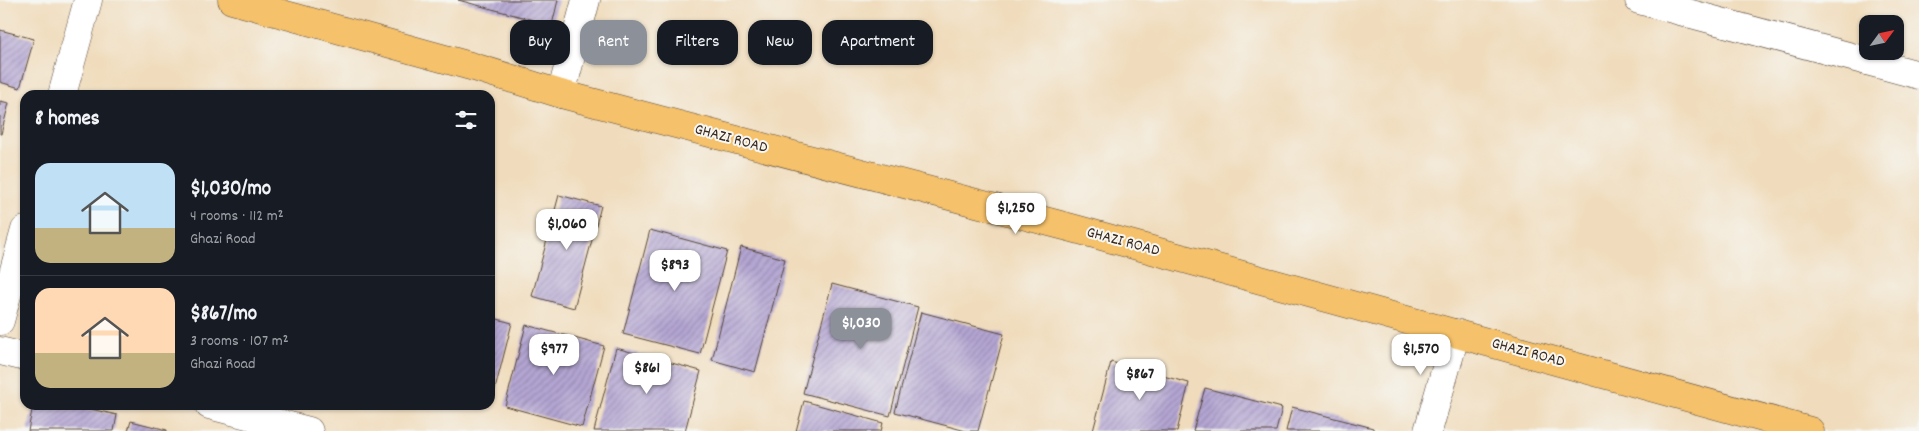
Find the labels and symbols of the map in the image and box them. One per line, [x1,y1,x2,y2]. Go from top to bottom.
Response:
north arrow [1859,15,1904,60]
street label: GHAZI ROAD [692,118,770,160]
pin: $1,250 [975,192,1057,235]
pin: $1,060 [526,208,608,251]
street label: GHAZI ROAD [1084,221,1162,263]
pin: $893 [645,250,705,292]
pin: $1,030 [820,308,902,350]
street label: GHAZI ROAD [1489,332,1567,374]
pin: $977 [524,334,584,376]
pin: $1,570 [1380,334,1462,376]
pin: $861 [617,352,677,395]
pin: $867 [1110,358,1170,401]

